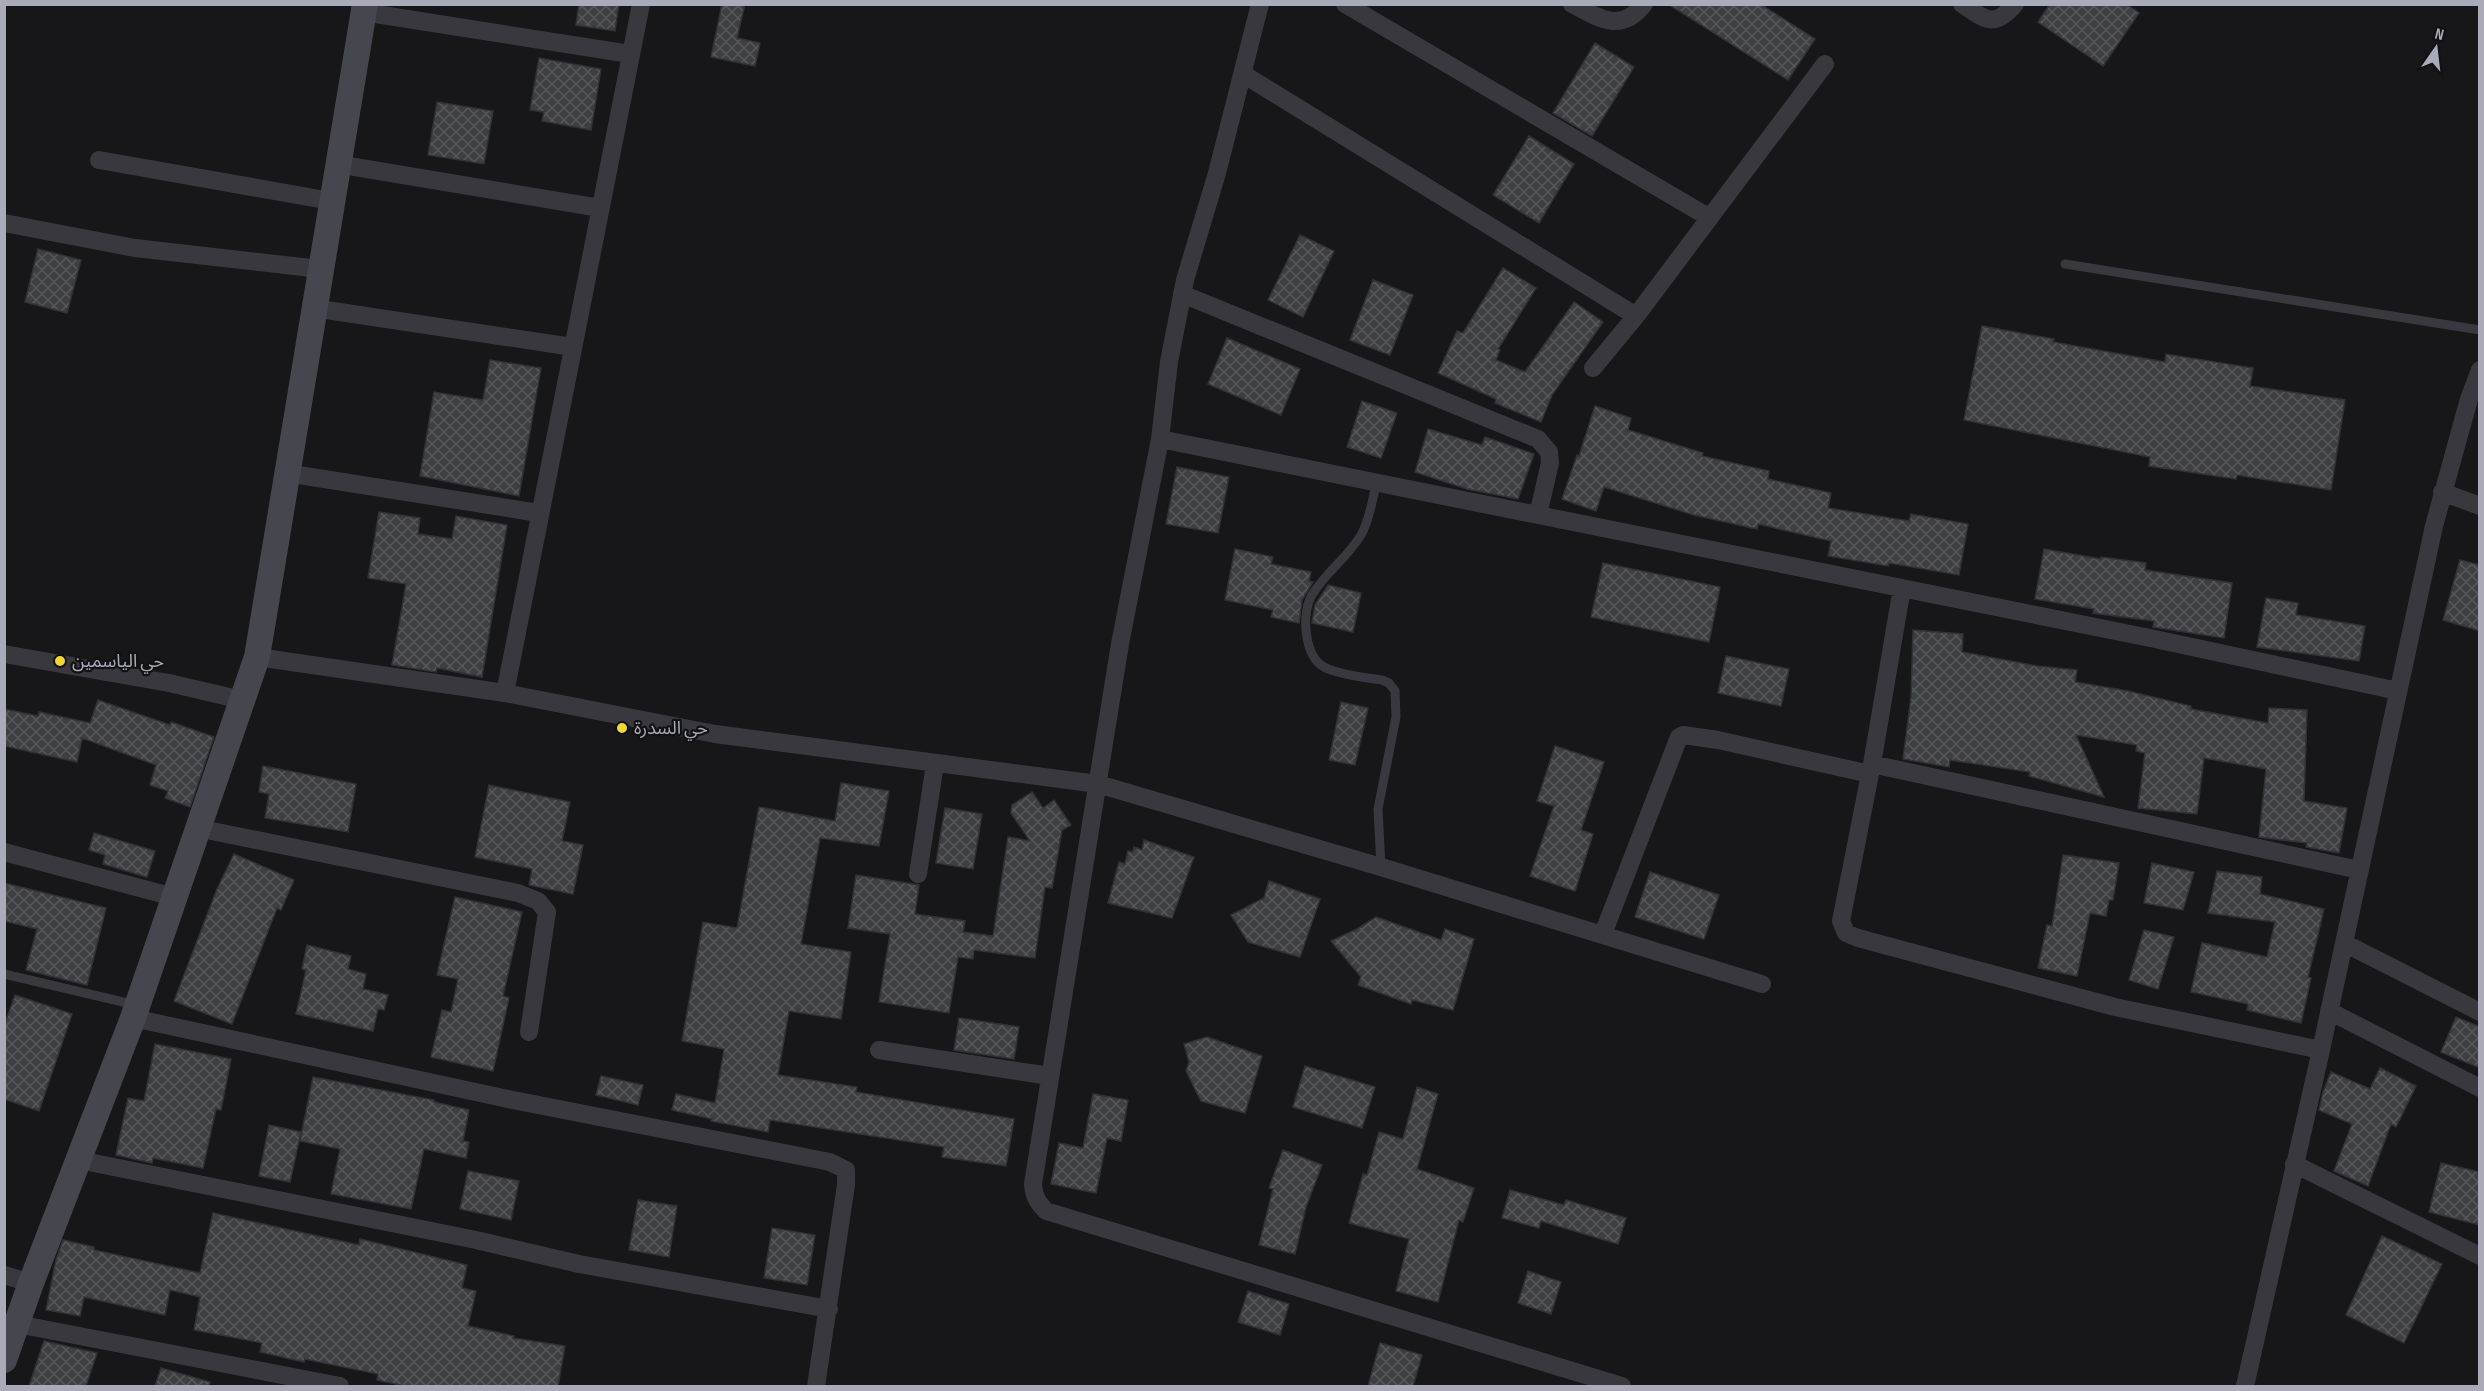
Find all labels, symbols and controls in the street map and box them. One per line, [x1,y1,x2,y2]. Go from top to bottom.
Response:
north arrow [2406,18,2466,78]
text: N [2433,25,2446,45]
place label: حي الياسمين [72,651,164,674]
marker: حي الياسمين [53,654,67,668]
place label: حي السدرة [634,718,708,741]
marker: حي السدرة [615,721,629,735]

